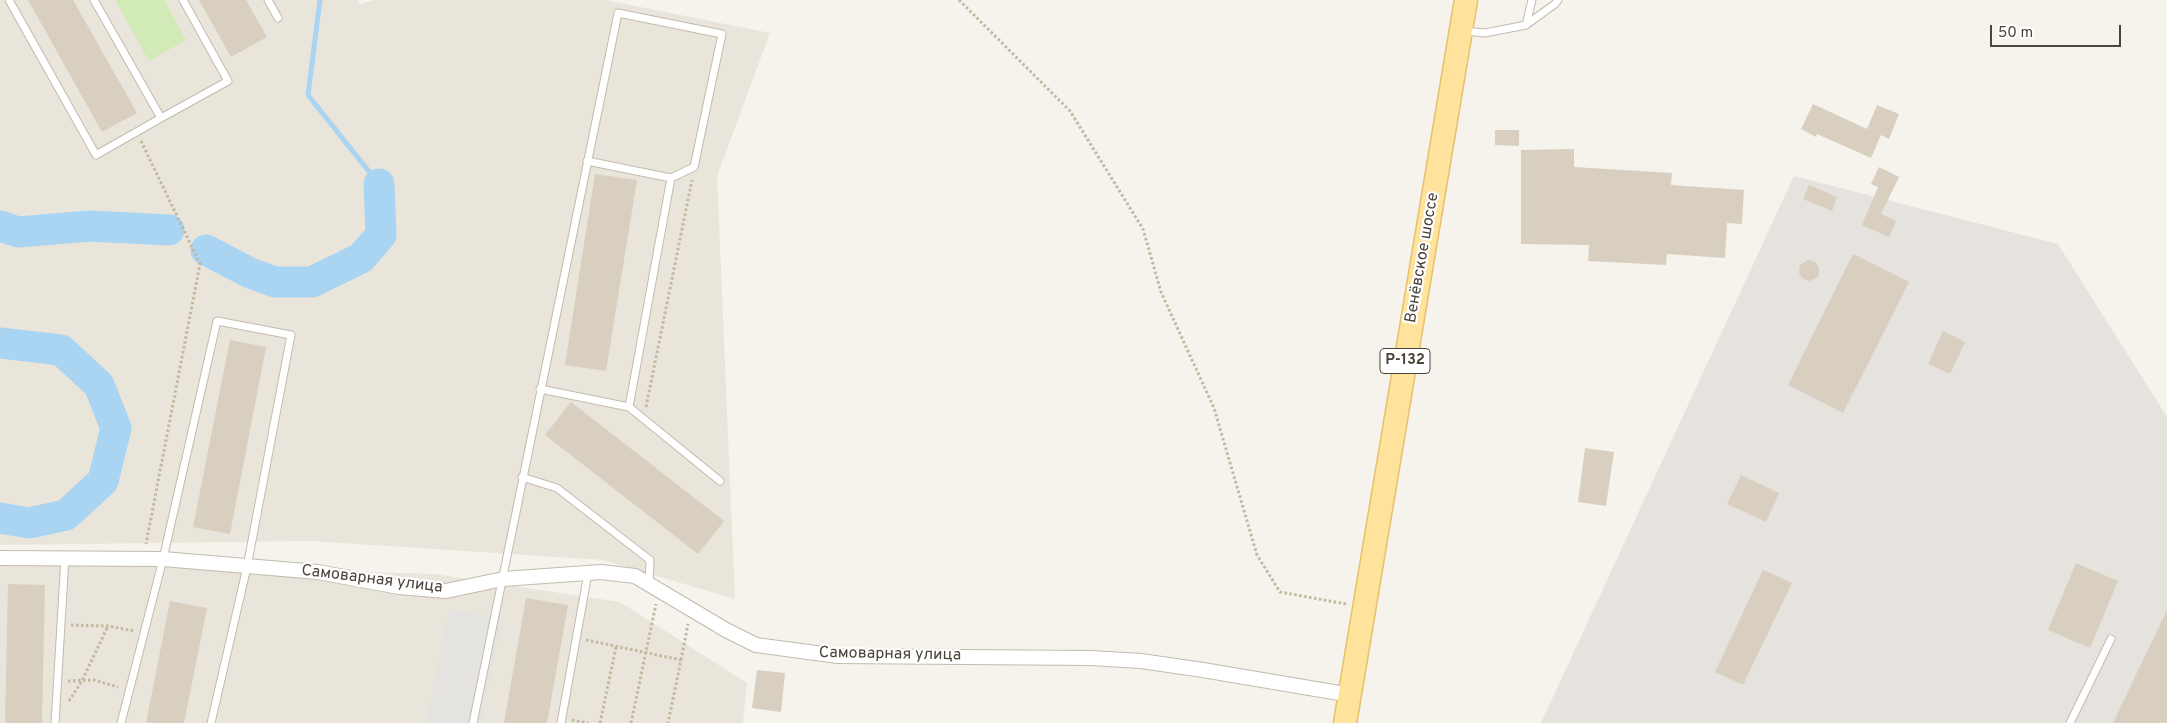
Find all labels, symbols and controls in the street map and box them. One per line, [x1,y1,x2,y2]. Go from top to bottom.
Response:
scale bar [1992,15,2123,47]
text: 50 m [1998,24,2033,43]
street label: Венёвское шоссе [1402,191,1444,325]
road number: Р-132 [1380,348,1430,374]
street label: Самоварная улица [300,562,444,598]
street label: Самоварная улица [819,644,961,666]

